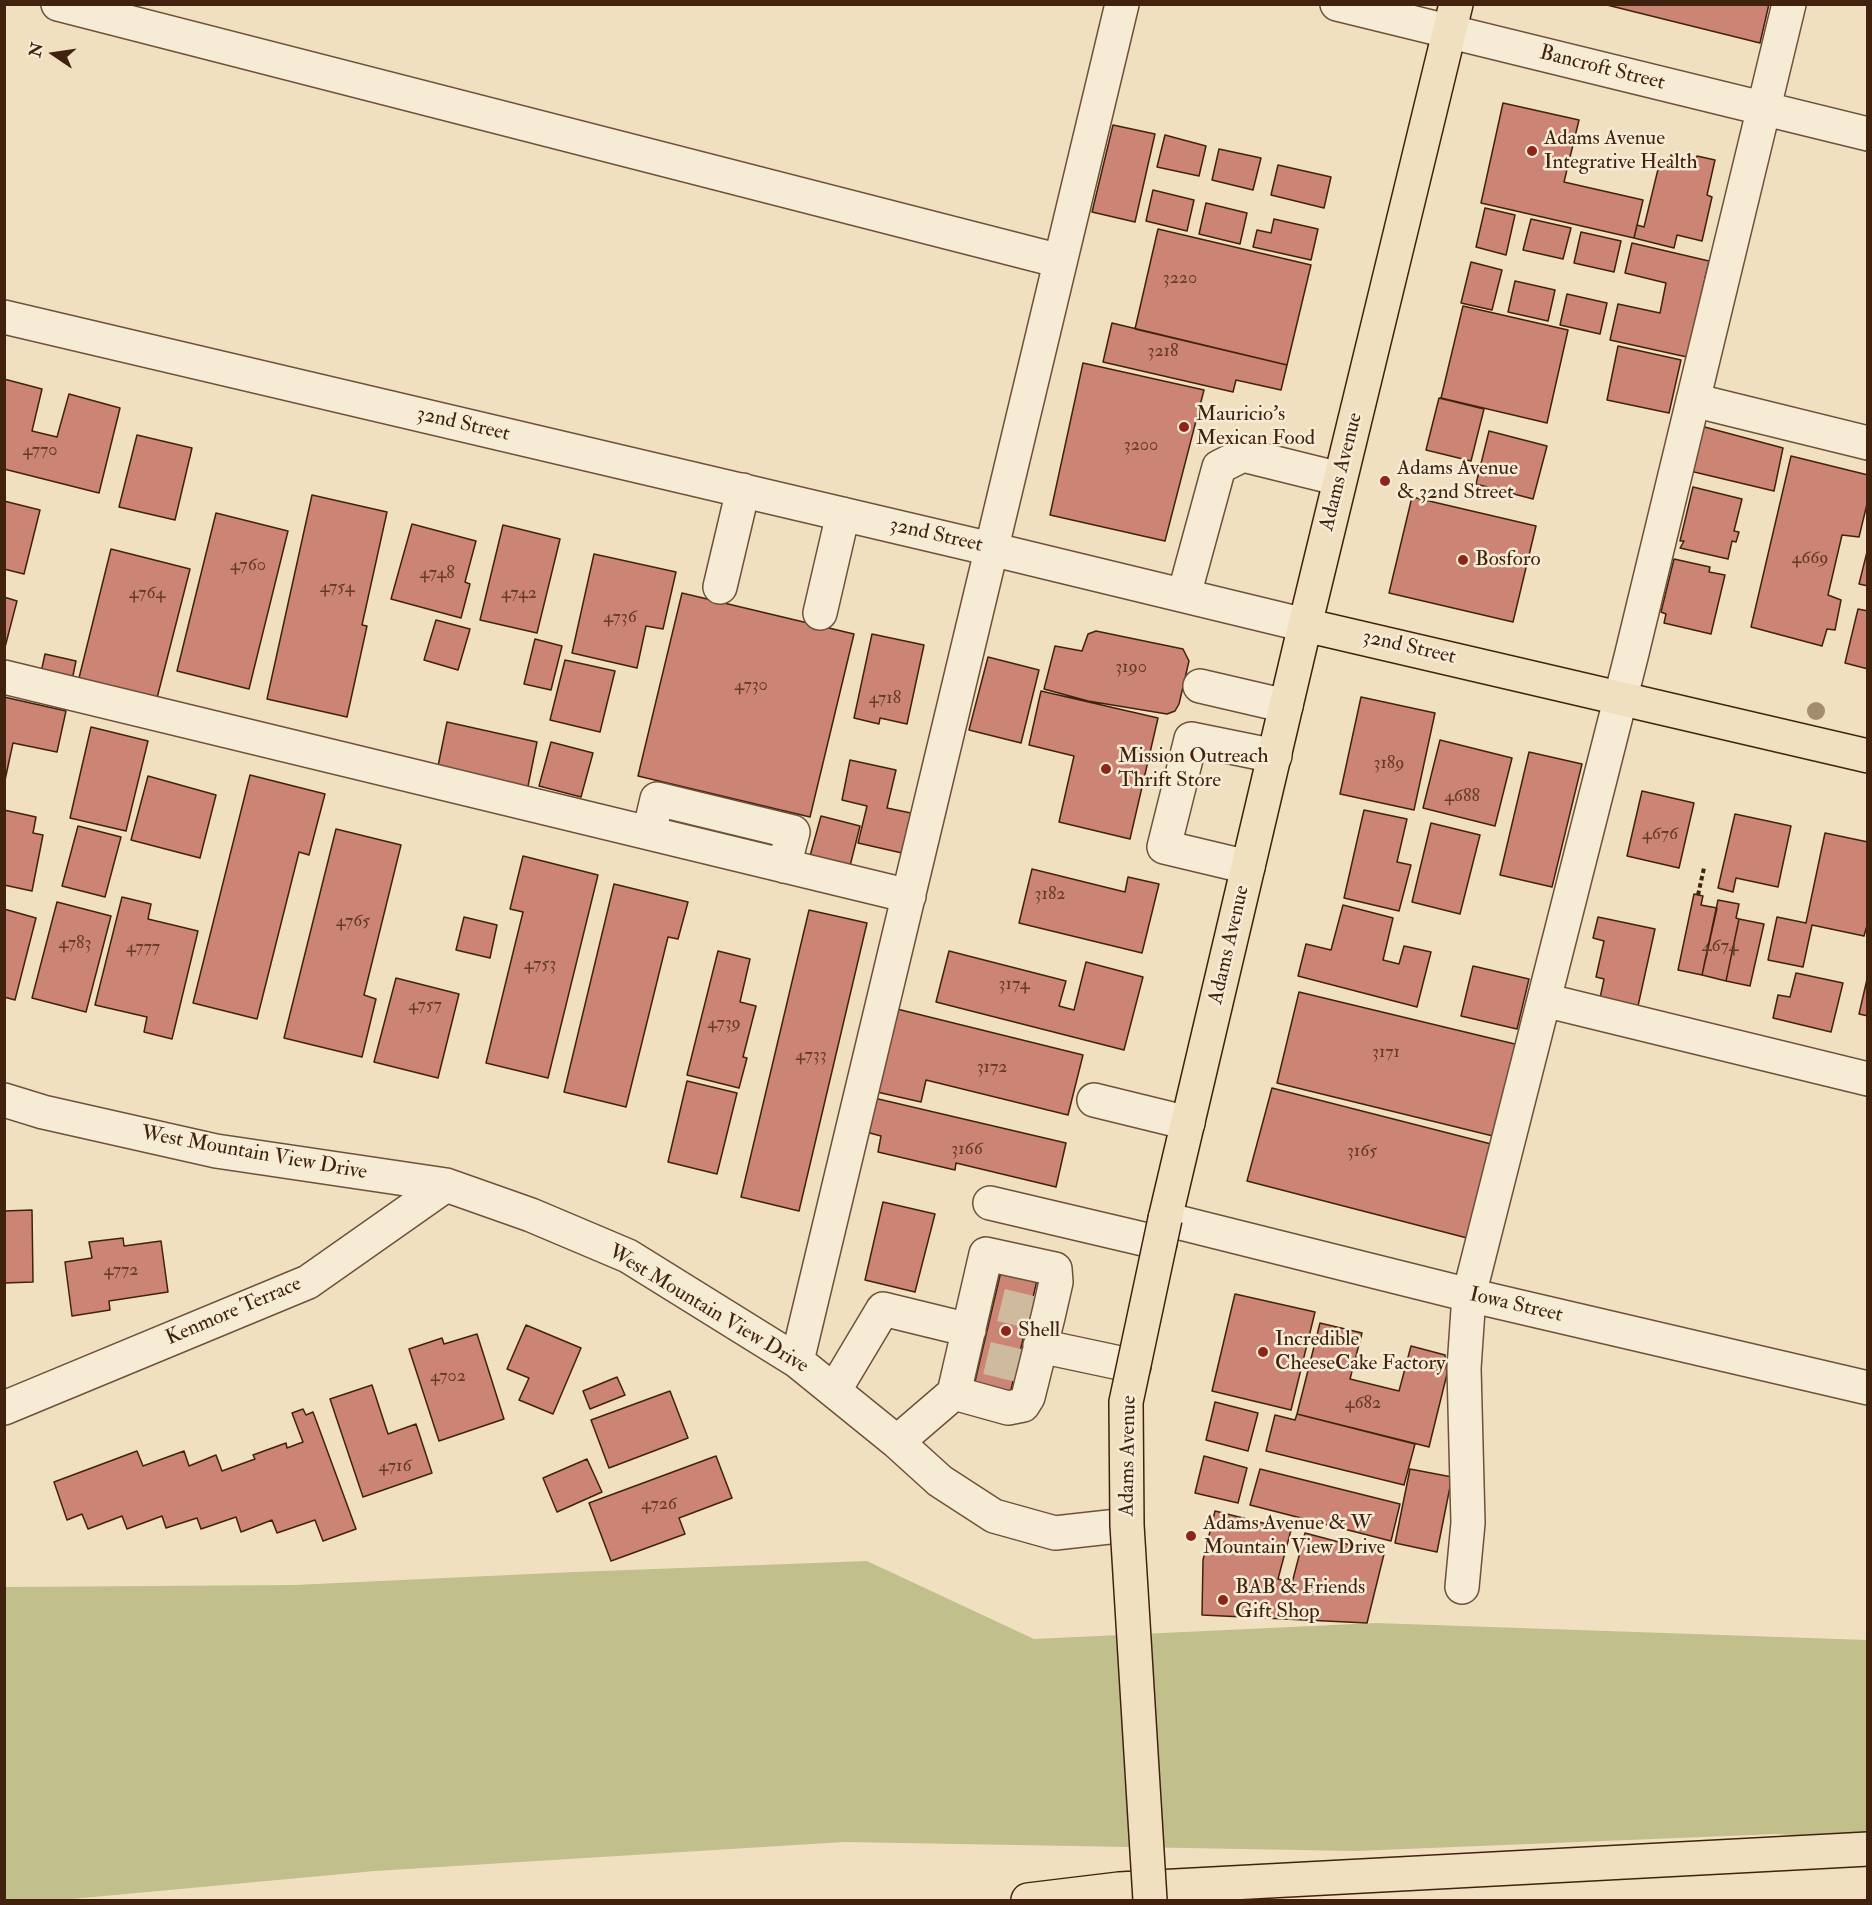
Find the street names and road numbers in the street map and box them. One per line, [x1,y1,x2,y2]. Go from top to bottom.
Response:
street label: Bancroft Street [1537,41,1667,97]
street label: 32nd Street [414,402,512,448]
street label: Adams Avenue [1315,410,1369,534]
street label: 32nd Street [887,513,985,559]
street label: 32nd Street [1360,625,1458,671]
street label: Adams Avenue [1204,883,1256,1007]
street label: West Mountain View Drive [139,1122,369,1186]
street label: West Mountain View Drive [603,1240,813,1380]
street label: Kenmore Terrace [163,1272,305,1352]
street label: Iowa Street [1467,1283,1565,1329]
street label: Adams Avenue [1115,1395,1143,1517]

